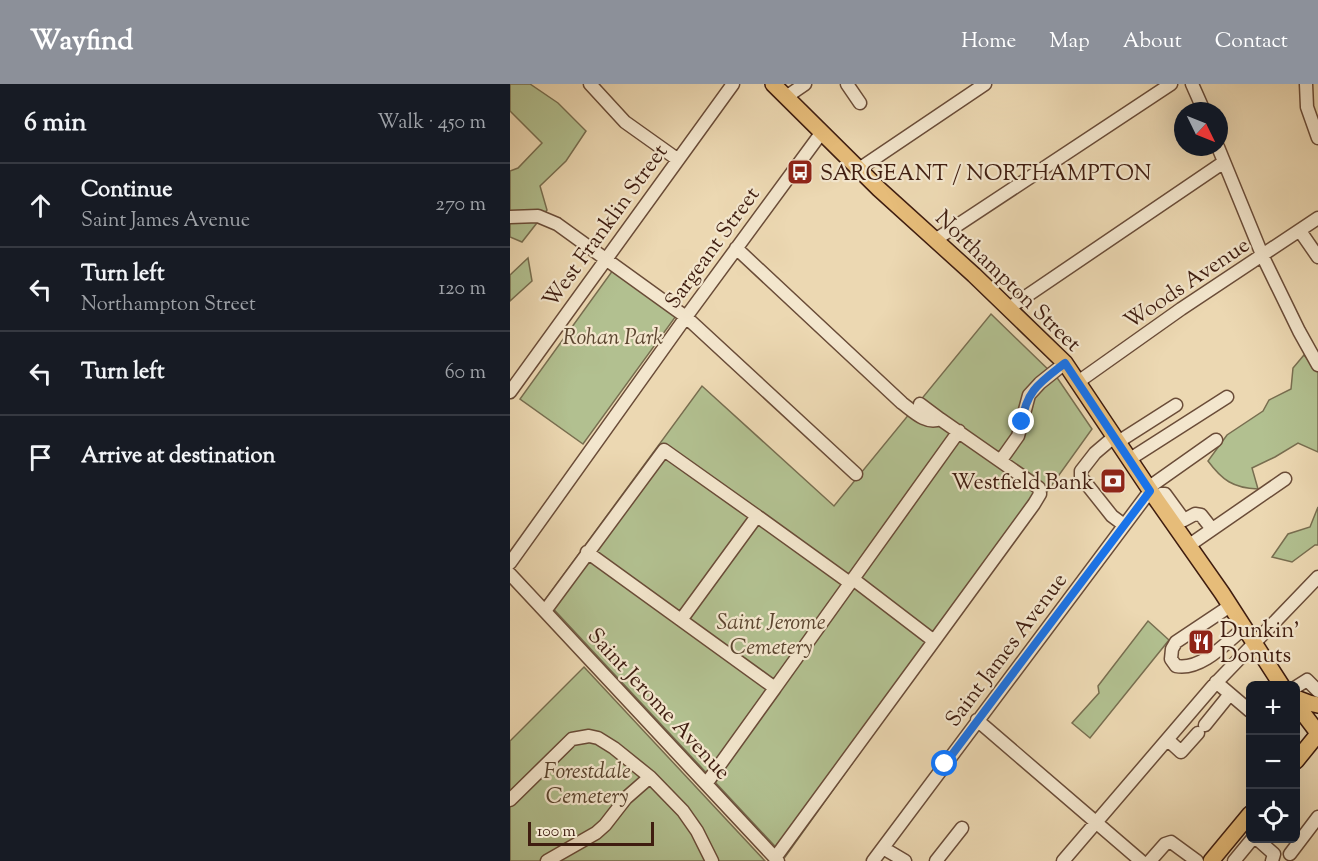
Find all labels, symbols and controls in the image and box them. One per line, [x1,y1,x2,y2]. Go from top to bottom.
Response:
text: Wayfind [30,22,133,62]
text: Home [961,27,1016,57]
text: Map [1049,27,1090,57]
text: About [1123,27,1182,57]
text: Contact [1215,27,1288,57]
north arrow [1174,102,1228,156]
text: 6 min [24,105,87,142]
text: Walk · 450 m [377,109,486,138]
street label: West Franklin Street [536,138,677,315]
bus stop icon: SARGEANT / NORTHAMPTON [785,157,815,187]
place label: SARGEANT / NORTHAMPTON [820,159,1151,191]
text: Continue [81,175,172,207]
street label: Sargeant Street [658,181,769,316]
icon: ahead [24,189,57,222]
text: 270 m [436,191,486,220]
street label: Northampton Street [927,204,1088,361]
text: Saint James Avenue [81,207,250,236]
street label: Woods Avenue [1118,231,1257,338]
text: Turn left [81,259,164,291]
icon: left [24,273,57,306]
text: 120 m [438,275,486,304]
text: Northampton Street [81,291,256,320]
park label: Rohan Park [563,323,663,355]
icon: left [24,357,57,390]
text: Turn left [81,357,164,389]
text: 60 m [445,359,486,388]
route end [1008,408,1034,434]
icon: arrive [24,441,57,474]
text: Arrive at destination [81,441,276,473]
bank icon: Westfield Bank [1098,466,1128,496]
place label: Westfield Bank [951,468,1094,500]
street label: Saint James Avenue [939,567,1076,735]
park label: Saint Jerome Cemetery [716,608,826,665]
place label: Dunkin' Donuts [1220,616,1300,673]
street label: Saint Jerome Avenue [579,622,737,788]
restaurant icon: Dunkin' Donuts [1186,627,1216,657]
map controls [1246,681,1300,843]
button: + [1246,681,1300,735]
button: − [1246,735,1300,789]
route start [931,750,957,776]
park label: Forestdale Cemetery [543,757,631,814]
button: locate [1246,789,1300,843]
scale bar [528,819,654,846]
text: 100 m [537,821,576,844]

